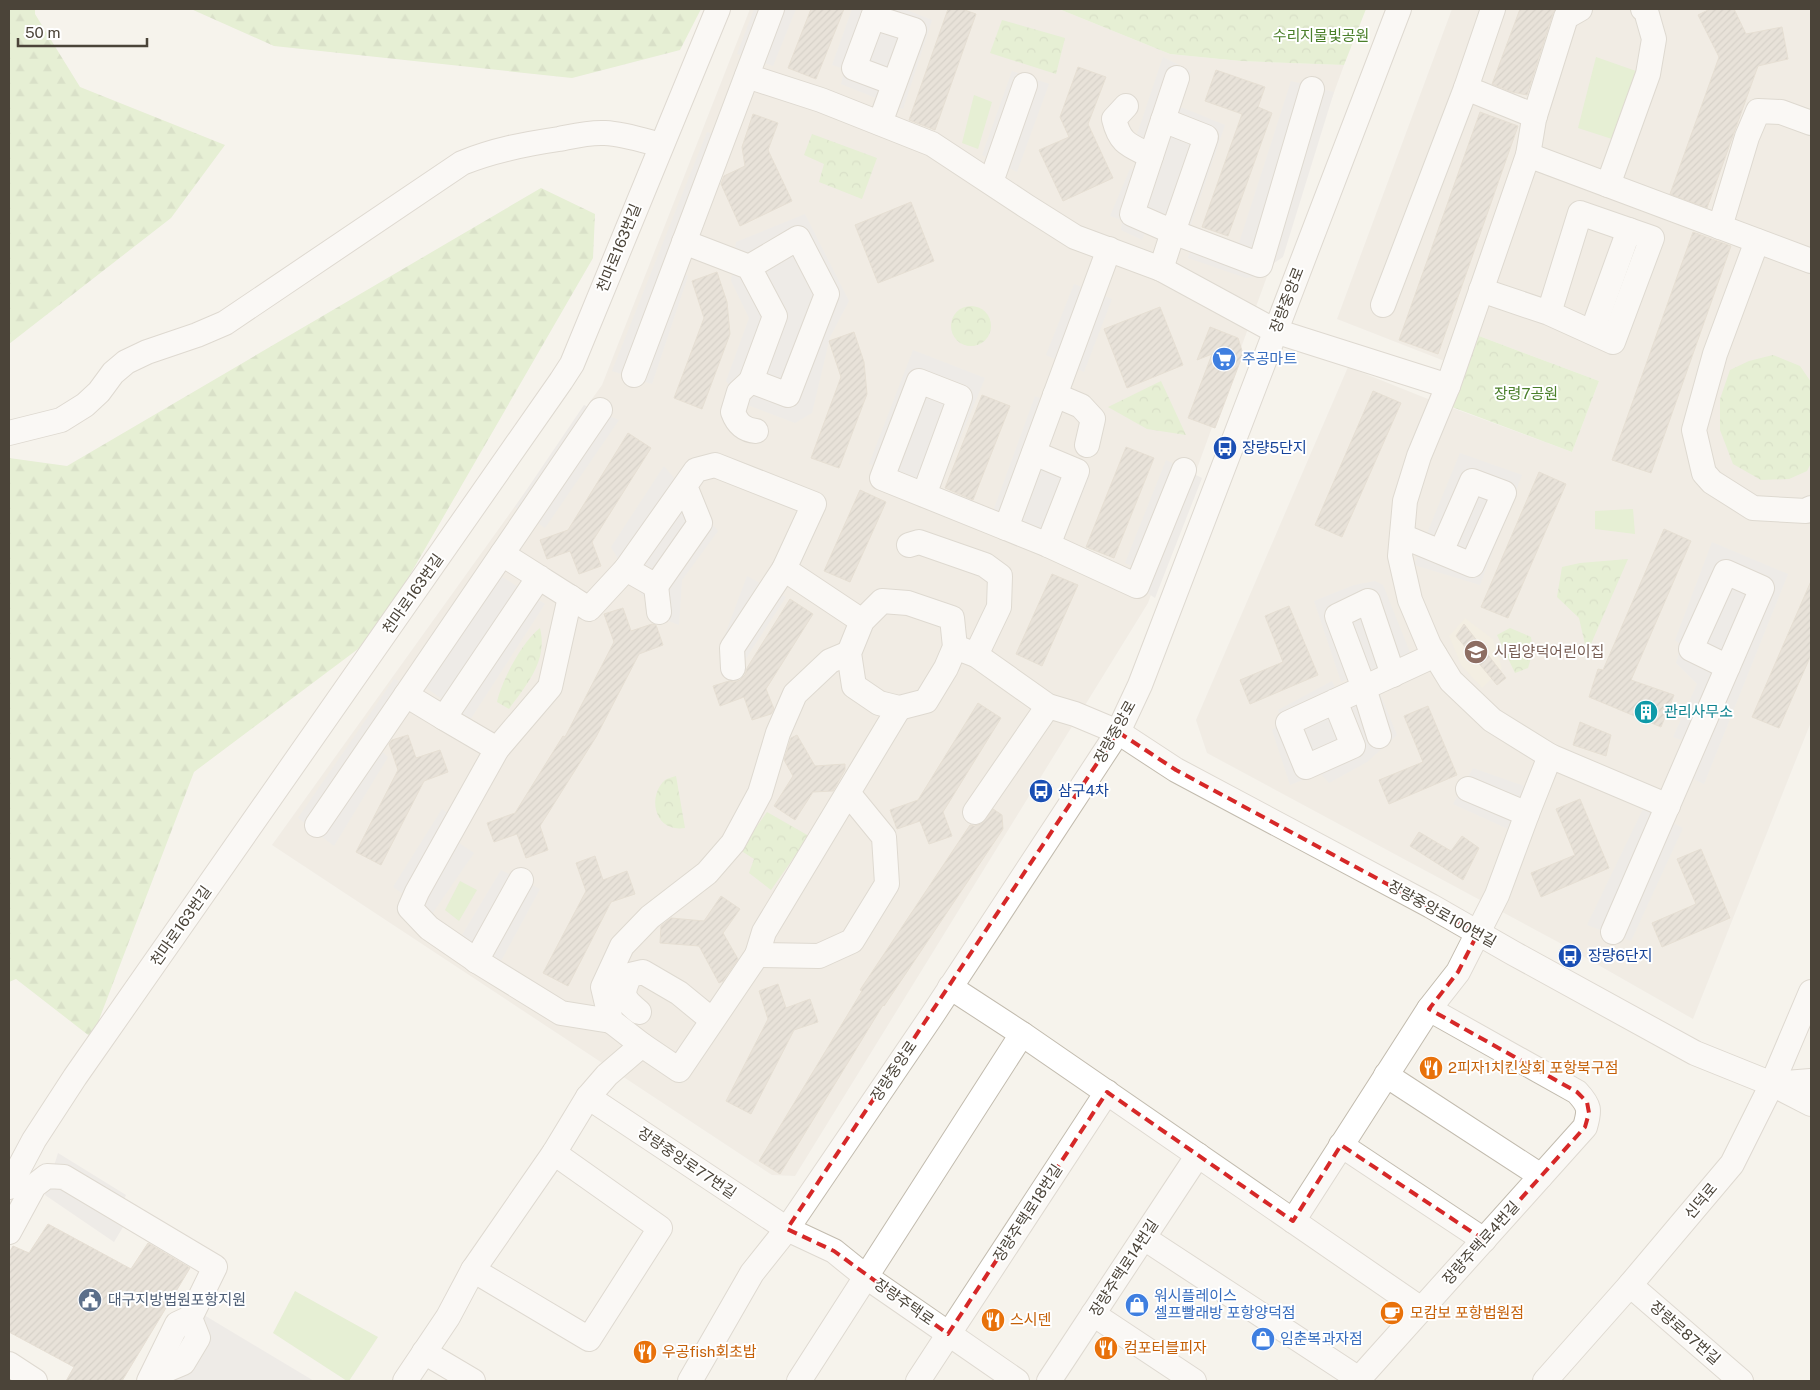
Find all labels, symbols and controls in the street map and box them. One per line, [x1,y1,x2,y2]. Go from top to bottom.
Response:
scale bar [18,15,146,47]
text: 50 m [25,24,60,41]
park label: 수리지물빛공원 [1273,27,1369,44]
street label: 천마로163번길 [593,201,644,294]
street label: 장량중앙로 [1266,265,1307,335]
supermarket icon: 주공마트 [1211,346,1237,372]
place label: 주공마트 [1242,350,1297,367]
park label: 장령7공원 [1494,385,1558,402]
bus stop icon: 장량5단지 [1212,435,1238,461]
place label: 장량5단지 [1242,439,1307,456]
street label: 천마로163번길 [379,550,446,637]
school or university icon: 시립양덕어린이집 [1463,639,1489,665]
place label: 시립양덕어린이집 [1494,643,1604,660]
street label: 장량중앙로 [1090,697,1139,766]
building icon: 관리사무소 [1633,699,1659,725]
place label: 관리사무소 [1664,703,1733,720]
bus stop icon: 삼구4차 [1028,778,1054,804]
place label: 삼구4차 [1058,782,1109,799]
street label: 장량중앙로100번길 [1385,877,1499,950]
street label: 천마로163번길 [147,882,214,969]
bus stop icon: 장량6단지 [1557,943,1583,969]
place label: 장량6단지 [1588,947,1653,964]
street label: 장량중앙로 [867,1037,920,1104]
restaurant icon: 2피자1치킨상회 포항북구점 [1418,1055,1444,1081]
place label: 2피자1치킨상회 포항북구점 [1448,1059,1619,1076]
street label: 장량중앙로77번길 [635,1123,740,1202]
street label: 장량주택로18번길 [990,1161,1065,1264]
street label: 신덕로 [1681,1179,1720,1222]
street label: 장량주택로4번길 [1439,1198,1522,1288]
street label: 장량주택로14번길 [1086,1216,1161,1319]
street label: 장량주택로 [871,1275,937,1328]
public building icon: 대구지방법원포항지원 [77,1287,103,1313]
place label: 워시플레이스 셀프빨래방 포항양덕점 [1154,1287,1296,1321]
place label: 대구지방법원포항지원 [108,1291,246,1308]
shop icon: 워시플레이스 셀프빨래방 포항양덕점 [1124,1292,1150,1318]
street label: 장량로87번길 [1647,1298,1724,1368]
cafe icon: 모캄보 포항법원점 [1379,1300,1405,1326]
place label: 모캄보 포항법원점 [1410,1304,1524,1321]
restaurant icon: 스시덴 [980,1307,1006,1333]
place label: 스시덴 [1010,1311,1051,1328]
shop icon: 임춘복과자점 [1250,1326,1276,1352]
place label: 임춘복과자점 [1280,1330,1363,1347]
restaurant icon: 컴포터블피자 [1093,1335,1119,1361]
restaurant icon: 우공fish회초밥 [632,1339,658,1365]
place label: 컴포터블피자 [1124,1339,1207,1356]
place label: 우공fish회초밥 [662,1343,757,1360]

